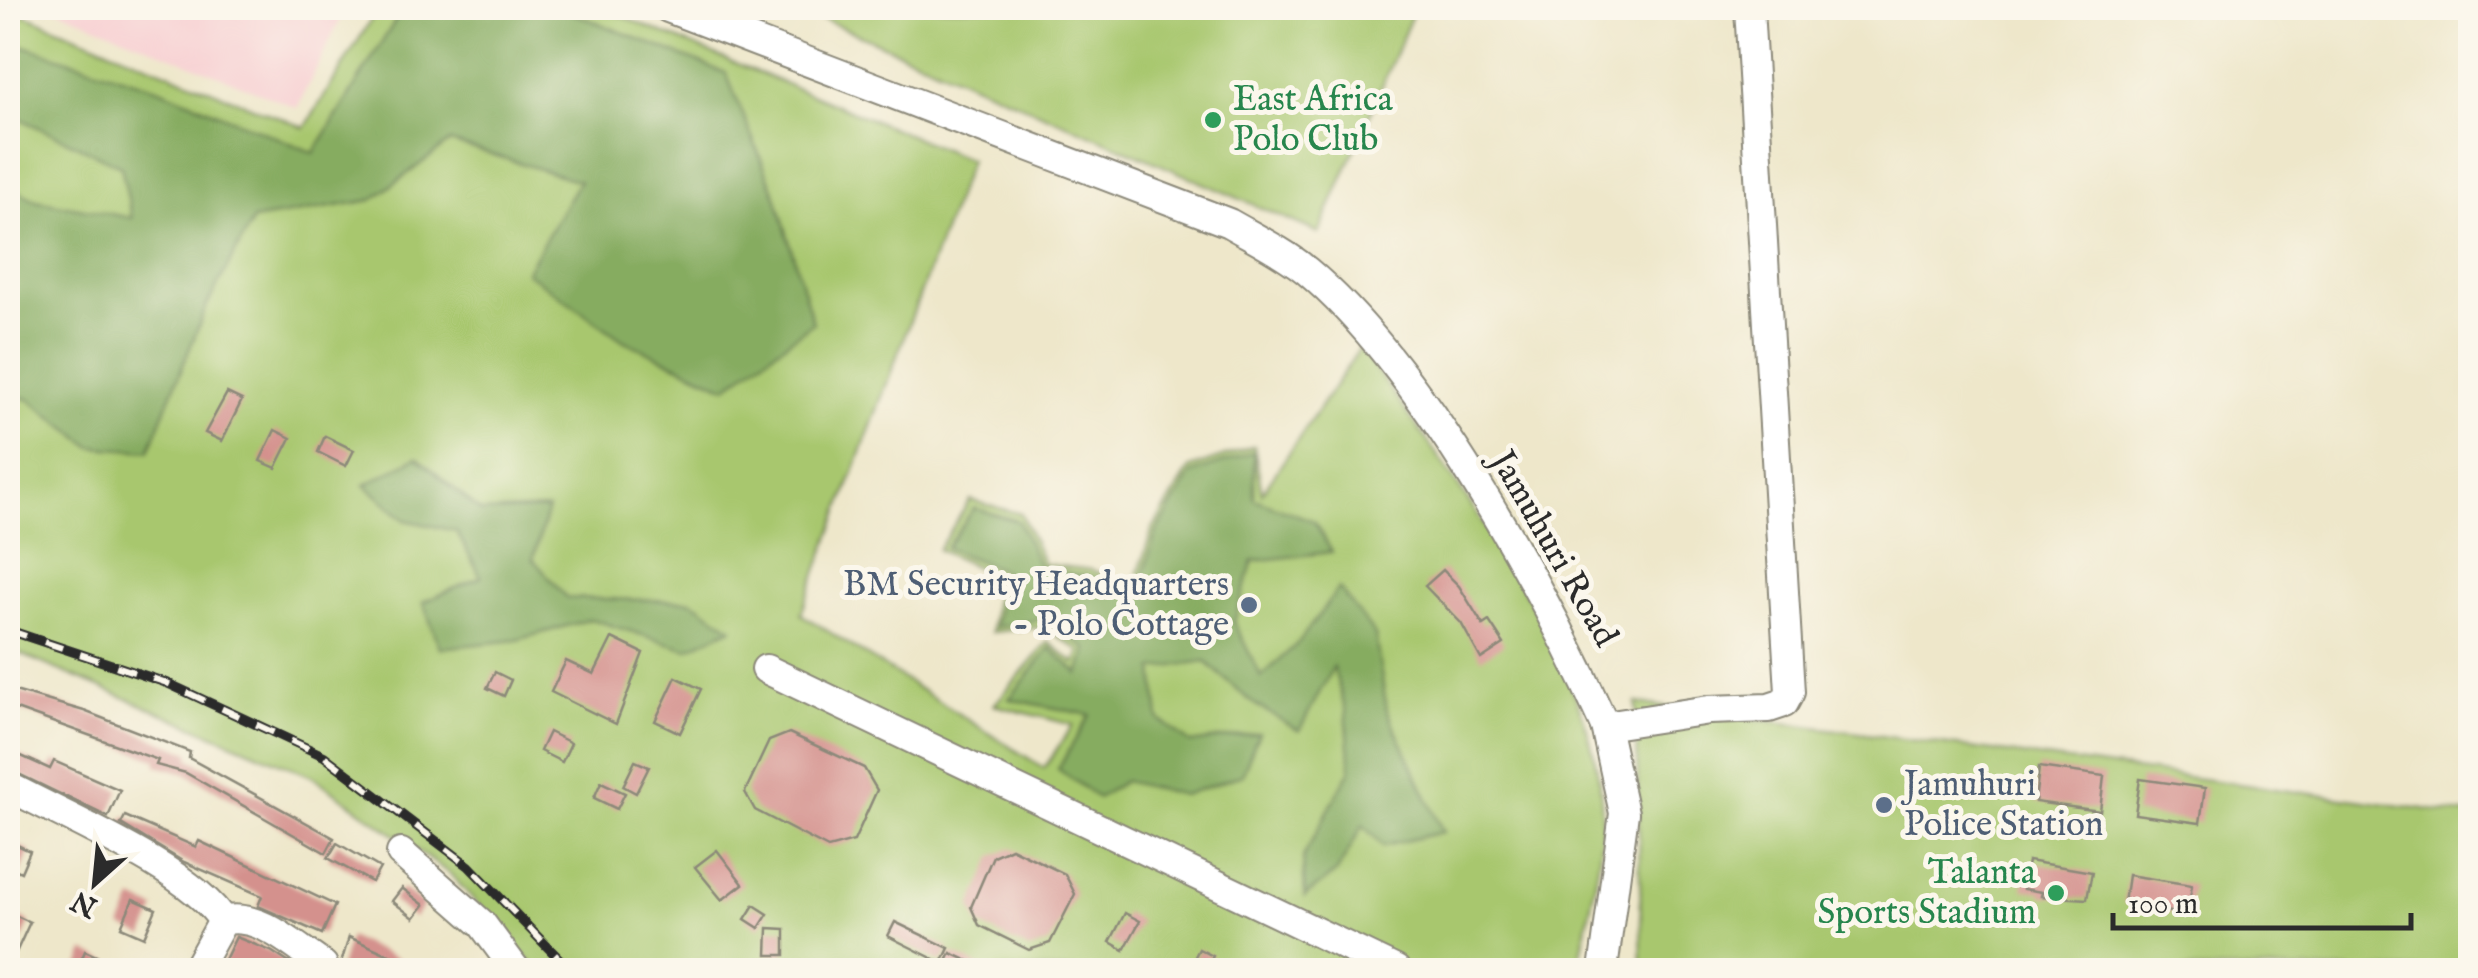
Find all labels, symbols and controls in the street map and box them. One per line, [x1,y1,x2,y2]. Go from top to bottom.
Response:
place label: East Africa Polo Club [1233,78,1394,163]
marker: East Africa Polo Club [1202,109,1224,131]
street label: Jamuhuri Road [1477,439,1627,655]
place label: BM Security Headquarters - Polo Cottage [843,563,1229,648]
marker: BM Security Headquarters - Polo Cottage [1238,594,1260,616]
place label: Jamuhuri Police Station [1900,763,2104,848]
marker: Jamuhuri Police Station [1873,794,1895,816]
north arrow [45,833,145,933]
place label: Talanta Sports Stadium [1817,851,2037,936]
scale bar [2113,868,2410,930]
text: N [66,882,104,925]
marker: Talanta Sports Stadium [2045,882,2067,904]
text: 100 m [2128,886,2198,924]

